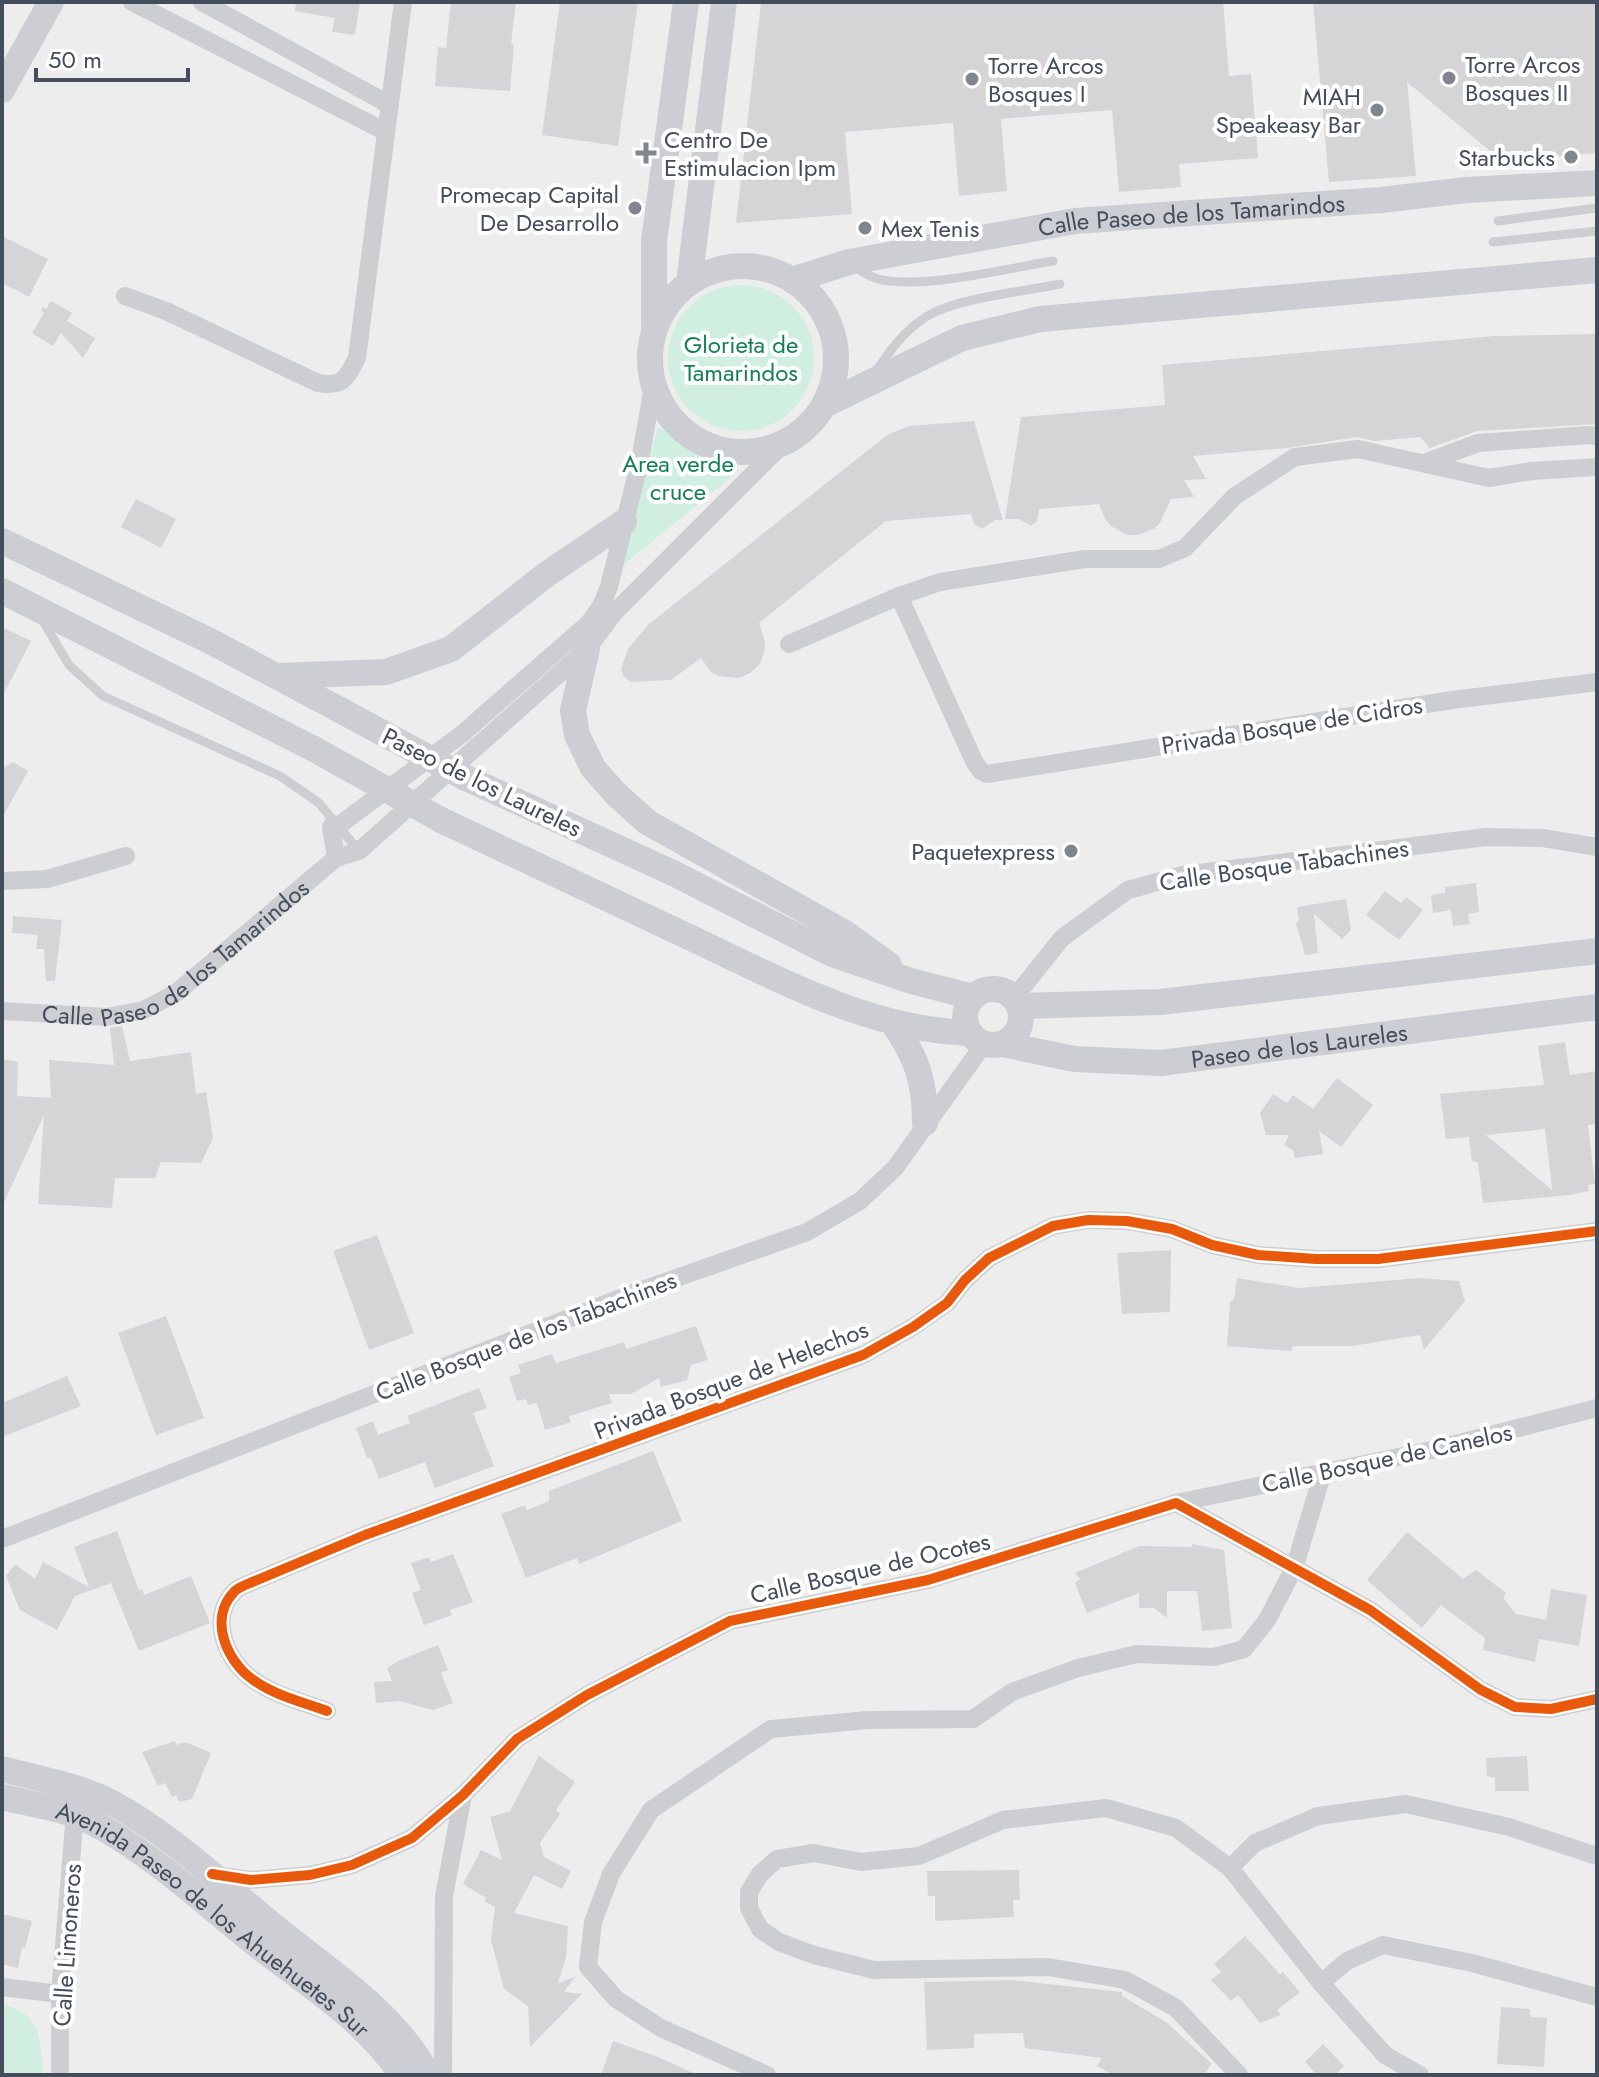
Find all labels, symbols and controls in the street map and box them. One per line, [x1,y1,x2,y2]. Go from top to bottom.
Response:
scale bar [36,32,188,82]
text: 50 m [48,42,102,77]
place label: Torre Arcos Bosques II [1465,47,1581,110]
place label: Torre Arcos Bosques I [988,48,1104,111]
marker: Torre Arcos Bosques II [1440,69,1458,87]
marker: Torre Arcos Bosques I [963,70,981,88]
place label: MIAH Speakeasy Bar [1216,79,1362,142]
marker: MIAH Speakeasy Bar [1368,101,1386,119]
place label: Centro De Estimulacion Ipm [664,122,836,185]
place label: Starbucks [1458,140,1555,175]
marker: Centro De Estimulacion Ipm [635,142,657,164]
marker: Starbucks [1562,148,1580,166]
place label: Promecap Capital De Desarrollo [440,177,619,240]
street label: Calle Paseo de los Tamarindos [1035,185,1346,245]
marker: Promecap Capital De Desarrollo [626,199,644,217]
place label: Mex Tenis [881,211,979,246]
marker: Mex Tenis [856,219,874,237]
park label: Glorieta de Tamarindos [684,327,798,390]
park label: Area verde cruce [622,446,734,509]
street label: Privada Bosque de Cidros [1159,687,1425,763]
street label: Paseo de los Laureles [376,719,588,845]
street label: Calle Bosque Tabachines [1157,830,1411,900]
place label: Paquetexpress [911,834,1055,869]
marker: Paquetexpress [1062,842,1080,860]
street label: Calle Paseo de los Tamarindos [41,871,316,1035]
street label: Paseo de los Laureles [1189,1014,1410,1076]
street label: Calle Bosque de los Tabachines [370,1262,682,1410]
street label: Privada Bosque de Helechos [589,1311,873,1449]
street label: Calle Bosque de Canelos [1259,1414,1515,1502]
street label: Calle Bosque de Ocotes [747,1523,993,1613]
street label: Avenida Paseo de los Ahuehuetes Sur [52,1792,379,2046]
street label: Calle Limoneros [44,1862,90,2028]

